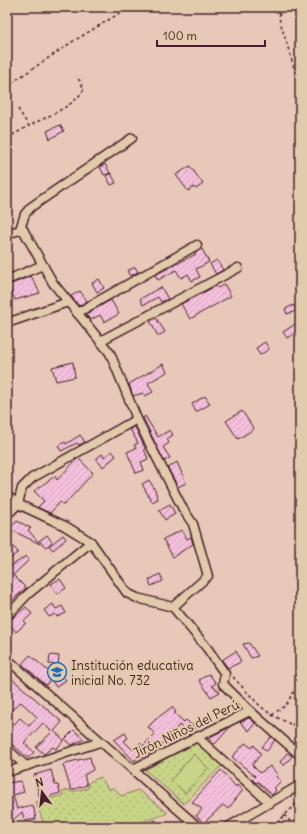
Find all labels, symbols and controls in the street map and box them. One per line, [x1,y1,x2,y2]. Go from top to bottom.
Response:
scale bar [157,22,265,48]
text: 100 m [163,28,197,43]
place label: Institución educativa inicial No. 732 [71,657,194,689]
school or university icon: Institución educativa inicial No. 732 [46,661,68,683]
street label: Jirón Niños del Perú [130,696,242,762]
north arrow [22,772,62,812]
text: N [34,775,45,790]

